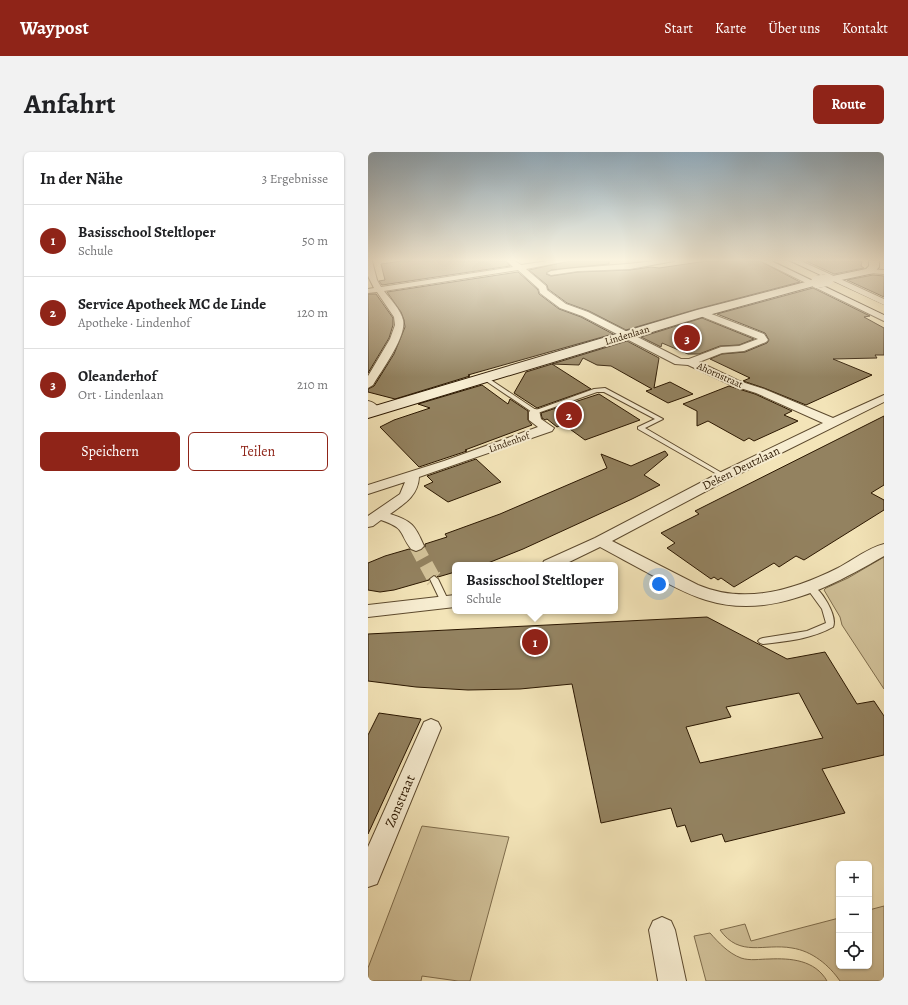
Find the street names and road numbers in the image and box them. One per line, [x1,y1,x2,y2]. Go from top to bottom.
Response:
street label: Lindenlaan [603,322,651,348]
street label: Ahornstraat [694,359,746,391]
street label: Lindenhof [487,428,533,455]
street label: Deken Deutzlaan [700,442,783,494]
street label: Zonstraat [380,771,420,830]

